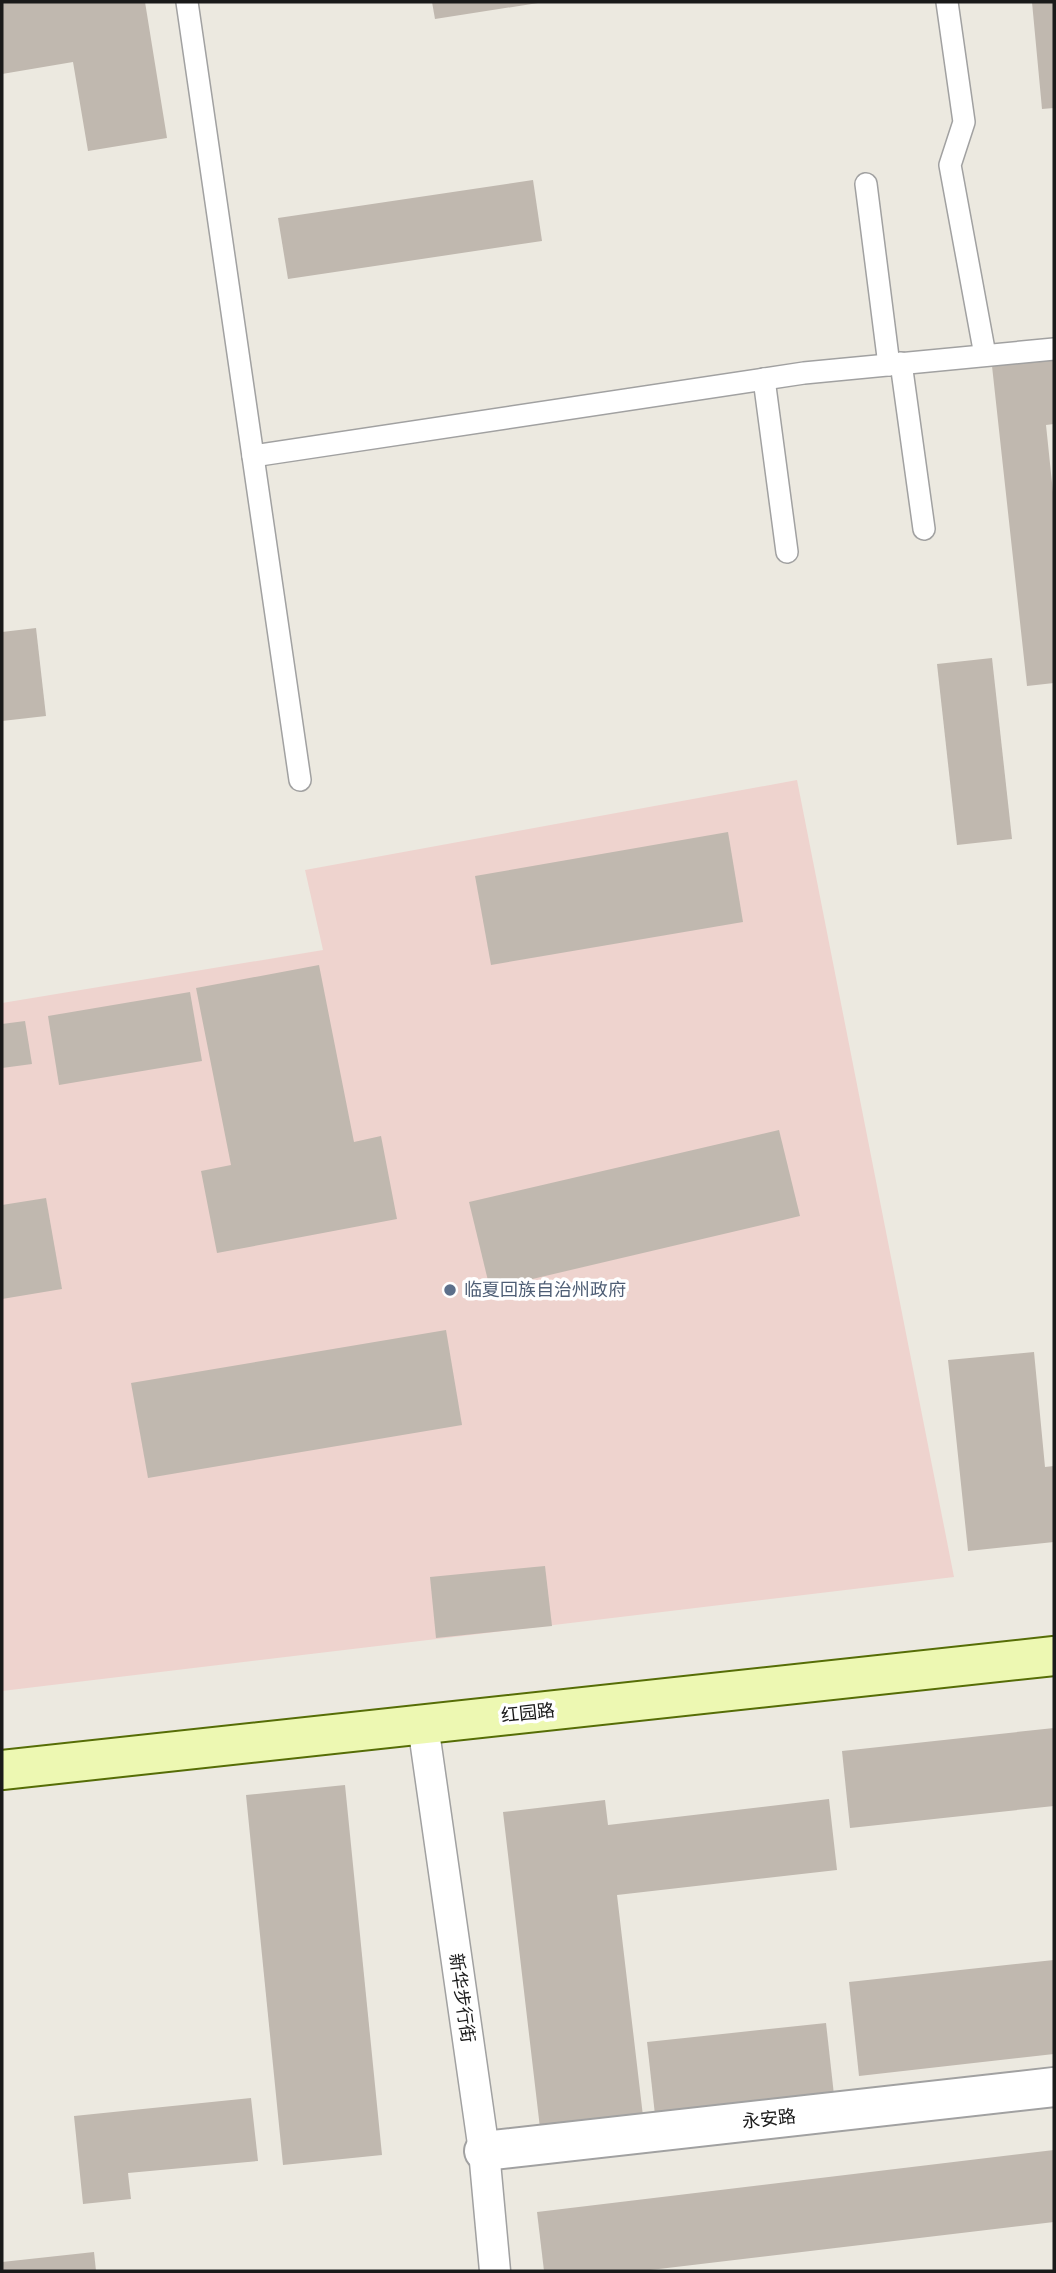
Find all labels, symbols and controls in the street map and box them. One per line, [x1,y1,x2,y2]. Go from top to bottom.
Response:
place label: 临夏回族自治州政府 [464,1279,626,1300]
marker: 临夏回族自治州政府 [442,1282,458,1298]
street label: 红园路 [500,1699,556,1726]
street label: 新华步行街 [446,1952,479,2044]
street label: 永安路 [741,2105,797,2132]

